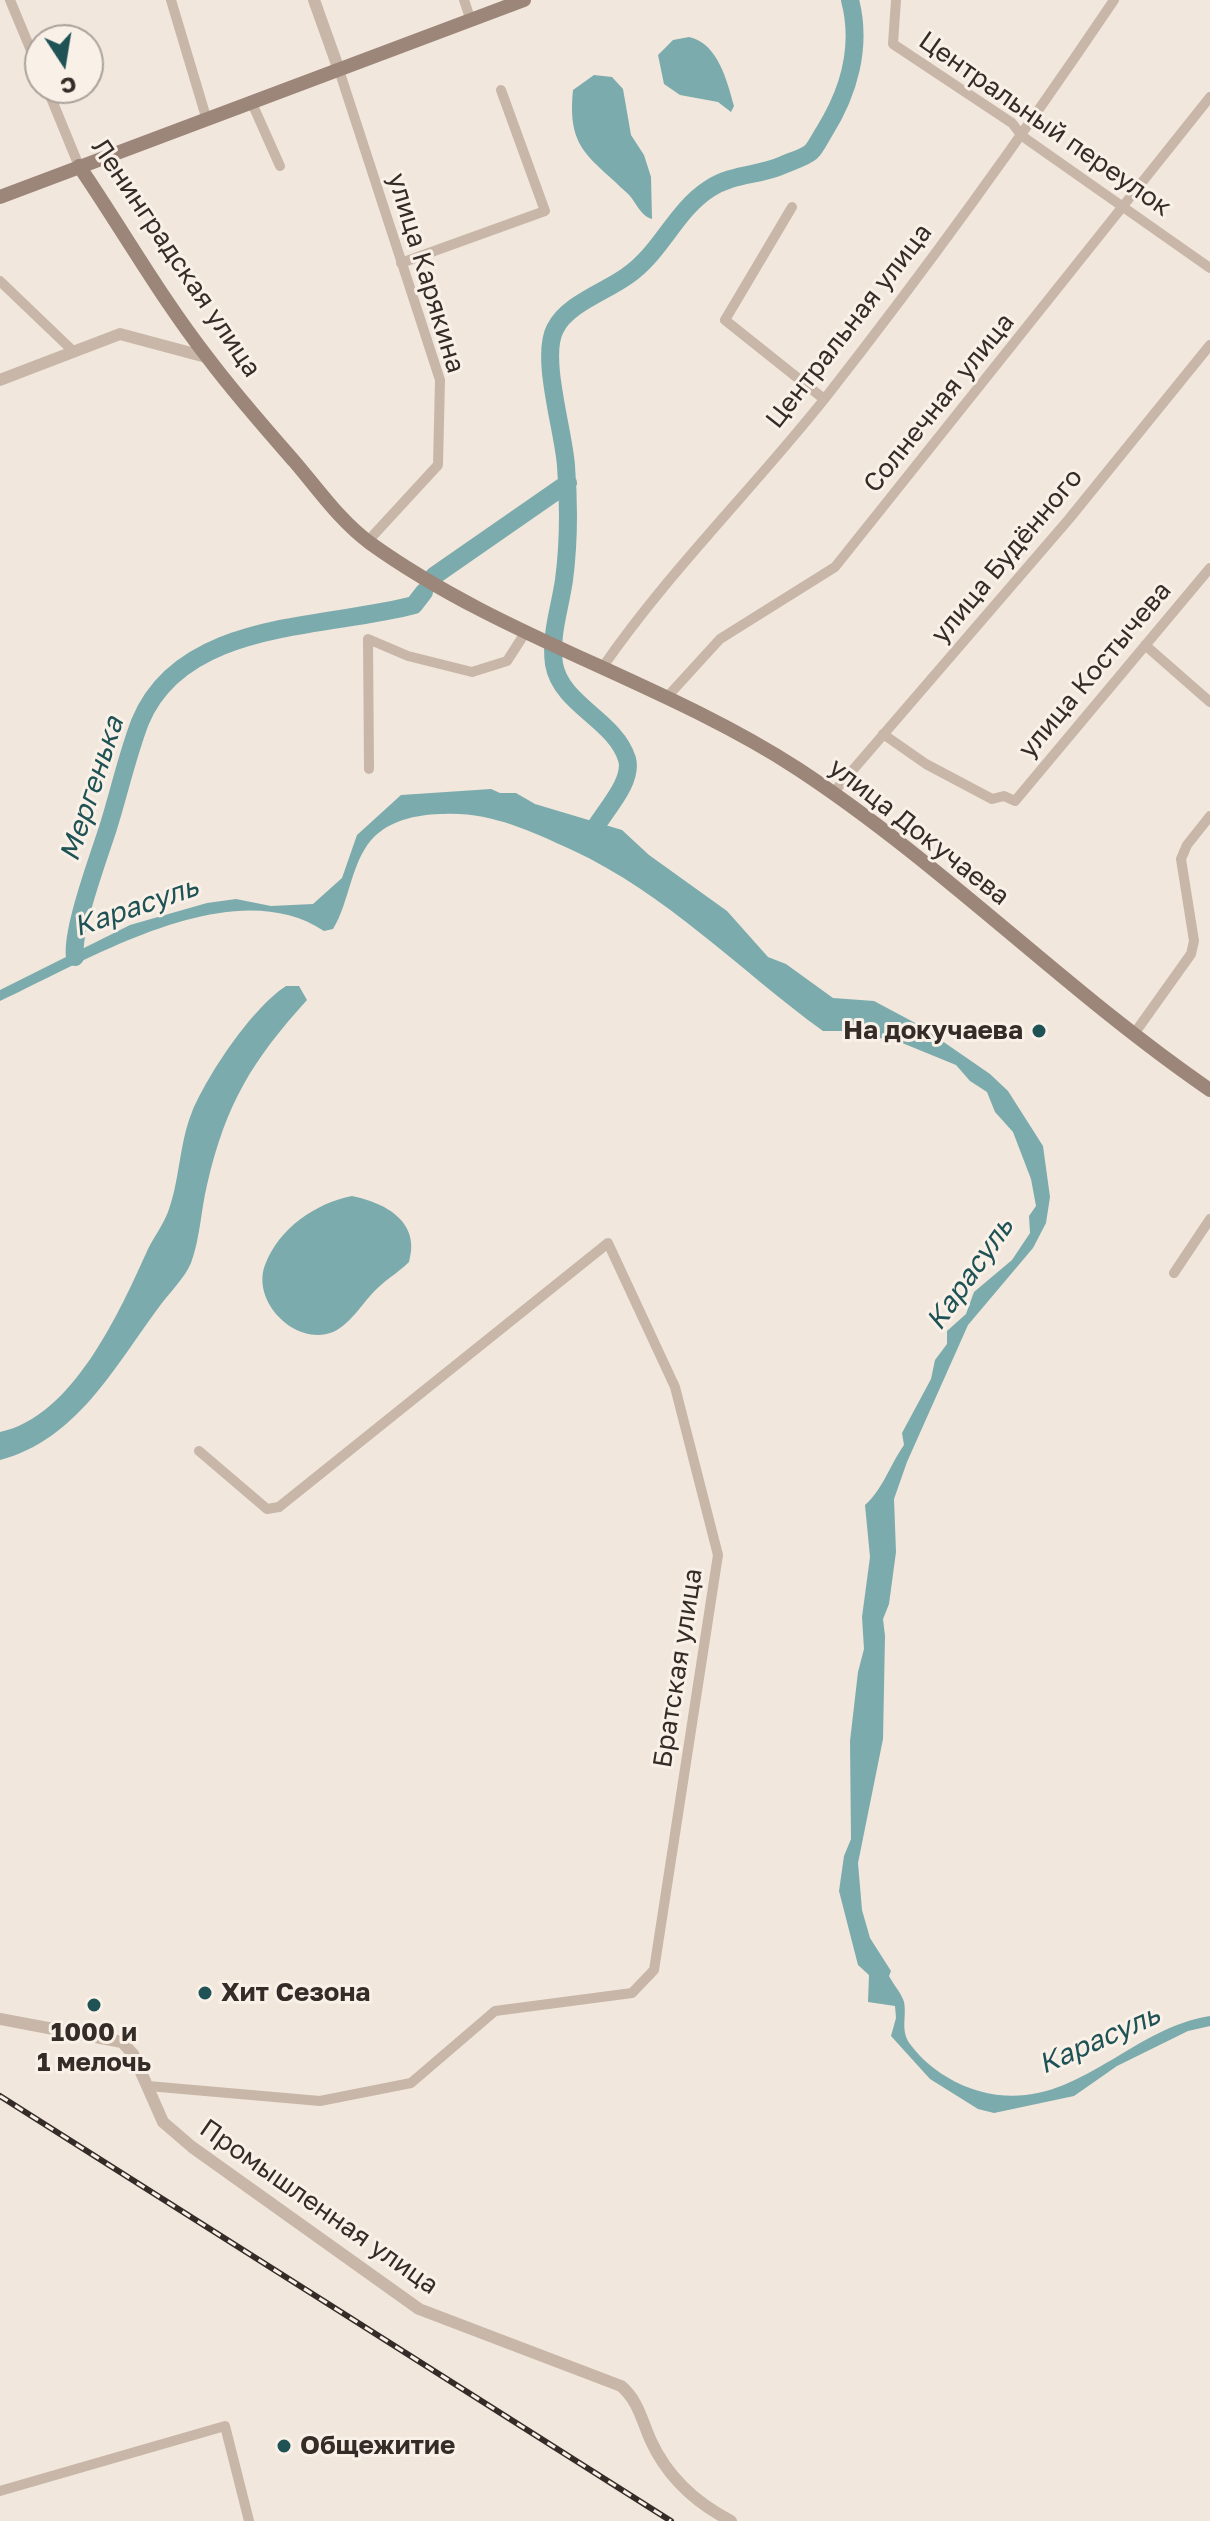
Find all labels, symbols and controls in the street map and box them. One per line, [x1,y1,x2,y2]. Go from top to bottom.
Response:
north arrow [24,24,104,104]
street label: Центральный переулок [913,25,1177,223]
text: С [58,71,79,101]
street label: Ленинградская улица [85,133,267,383]
street label: улица Карякина [381,169,471,377]
street label: Центральная улица [759,218,939,434]
street label: Солнечная улица [857,307,1021,499]
street label: улица Будённого [925,462,1089,650]
street label: улица Костычева [1012,575,1178,765]
water label: Мергенька [53,713,131,865]
street label: улица Докучаева [822,752,1016,912]
water label: Карасуль [70,870,202,944]
place label: На докучаева [843,1015,1023,1047]
marker: На докучаева [1030,1022,1048,1040]
water label: Карасуль [919,1211,1021,1337]
street label: Братская улица [647,1566,709,1770]
place label: Хит Сезона [221,1977,370,2009]
marker: Хит Сезона [196,1984,214,2002]
marker: 1000 и 1 мелочь [85,1996,103,2014]
water label: Карасуль [1033,1998,1165,2082]
place label: 1000 и 1 мелочь [37,2017,151,2078]
street label: Промышленная улица [194,2113,444,2301]
place label: Общежитие [300,2430,455,2462]
marker: Общежитие [275,2437,293,2455]

